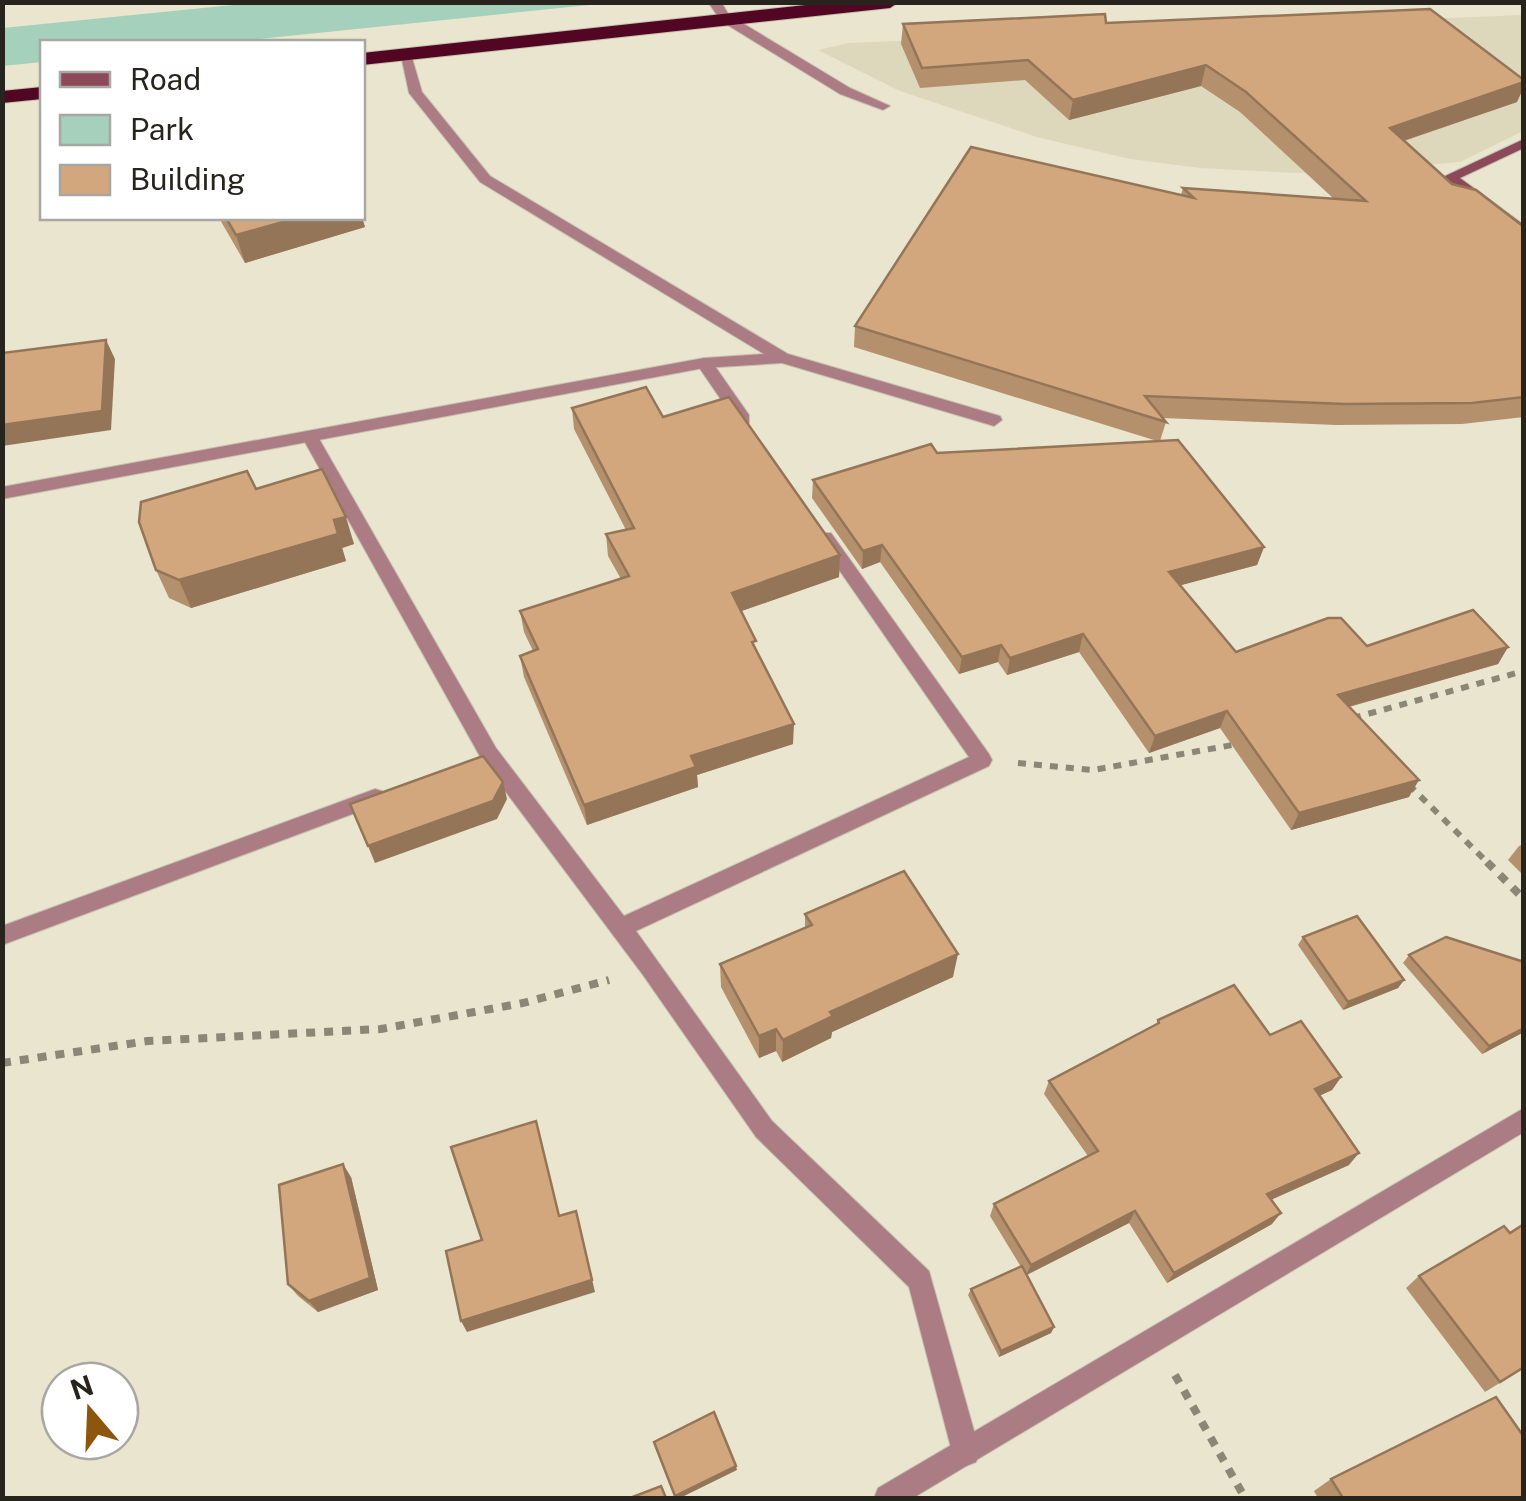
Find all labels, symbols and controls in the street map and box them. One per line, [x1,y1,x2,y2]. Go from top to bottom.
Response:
legend [40,40,365,220]
text: Road [130,61,201,97]
text: Park [130,111,194,147]
text: Building [130,161,245,197]
north arrow [40,1361,140,1461]
text: N [66,1368,97,1406]

